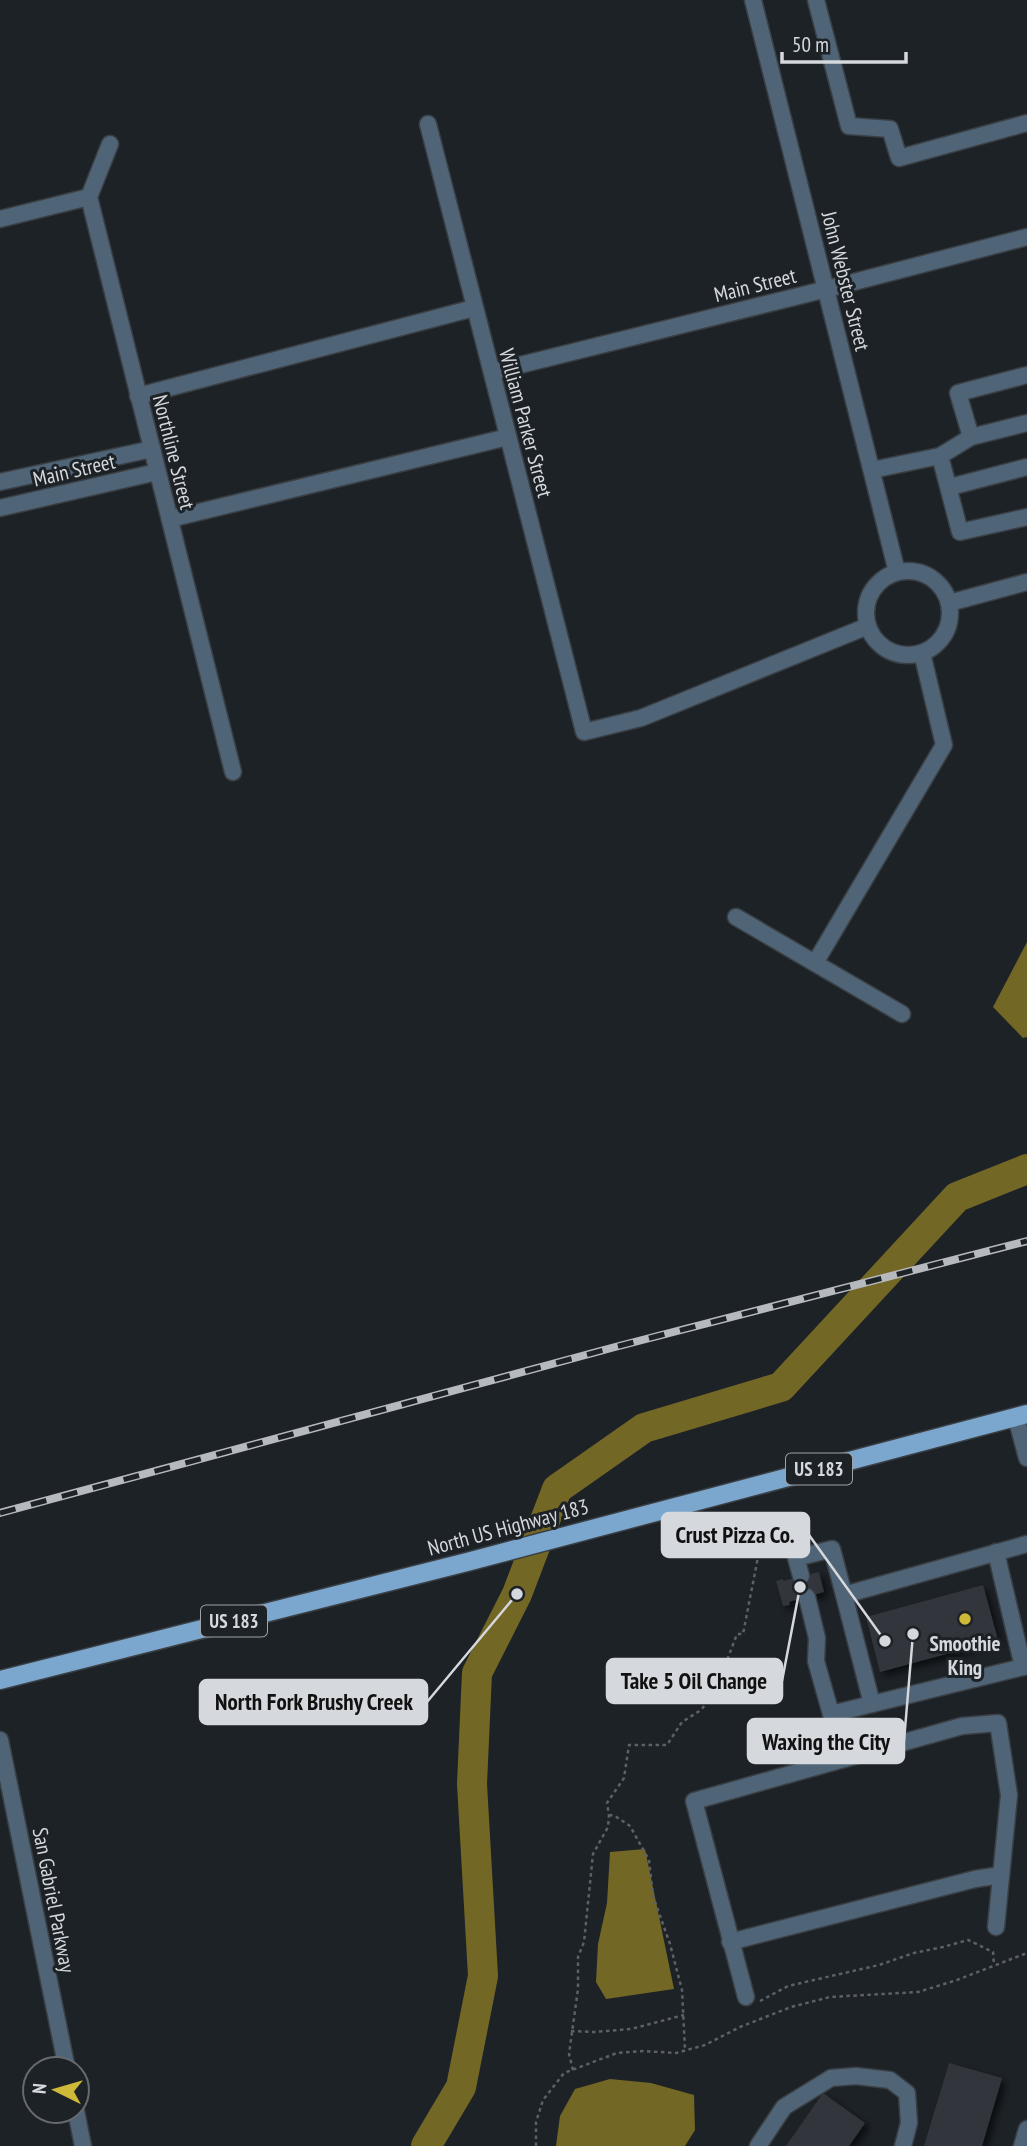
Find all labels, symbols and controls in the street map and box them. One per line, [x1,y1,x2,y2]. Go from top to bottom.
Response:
scale bar [782,21,906,65]
text: 50 m [792,31,829,58]
street label: John Webster Street [815,207,876,354]
street label: Main Street [711,262,799,308]
street label: William Parker Street [493,346,559,501]
street label: Northline Street [147,392,201,512]
street label: Main Street [30,447,118,493]
road number: US 183 [786,1454,852,1484]
street label: North US Highway 183 [425,1493,591,1561]
callout: Crust Pizza Co. [662,1513,809,1557]
text: Crust Pizza Co. [675,1520,795,1549]
road number: US 183 [201,1606,267,1637]
marker: Smoothie King [957,1611,973,1627]
place label: Smoothie King [929,1630,1001,1681]
callout: Take 5 Oil Change [607,1659,782,1703]
text: Take 5 Oil Change [621,1666,767,1695]
callout: North Fork Brushy Creek [200,1680,427,1724]
text: North Fork Brushy Creek [215,1687,413,1716]
callout: Waxing the City [748,1719,904,1763]
text: Waxing the City [761,1727,891,1756]
street label: San Gabriel Parkway [27,1825,81,1975]
north arrow [21,2055,91,2125]
text: N [27,2082,51,2095]

